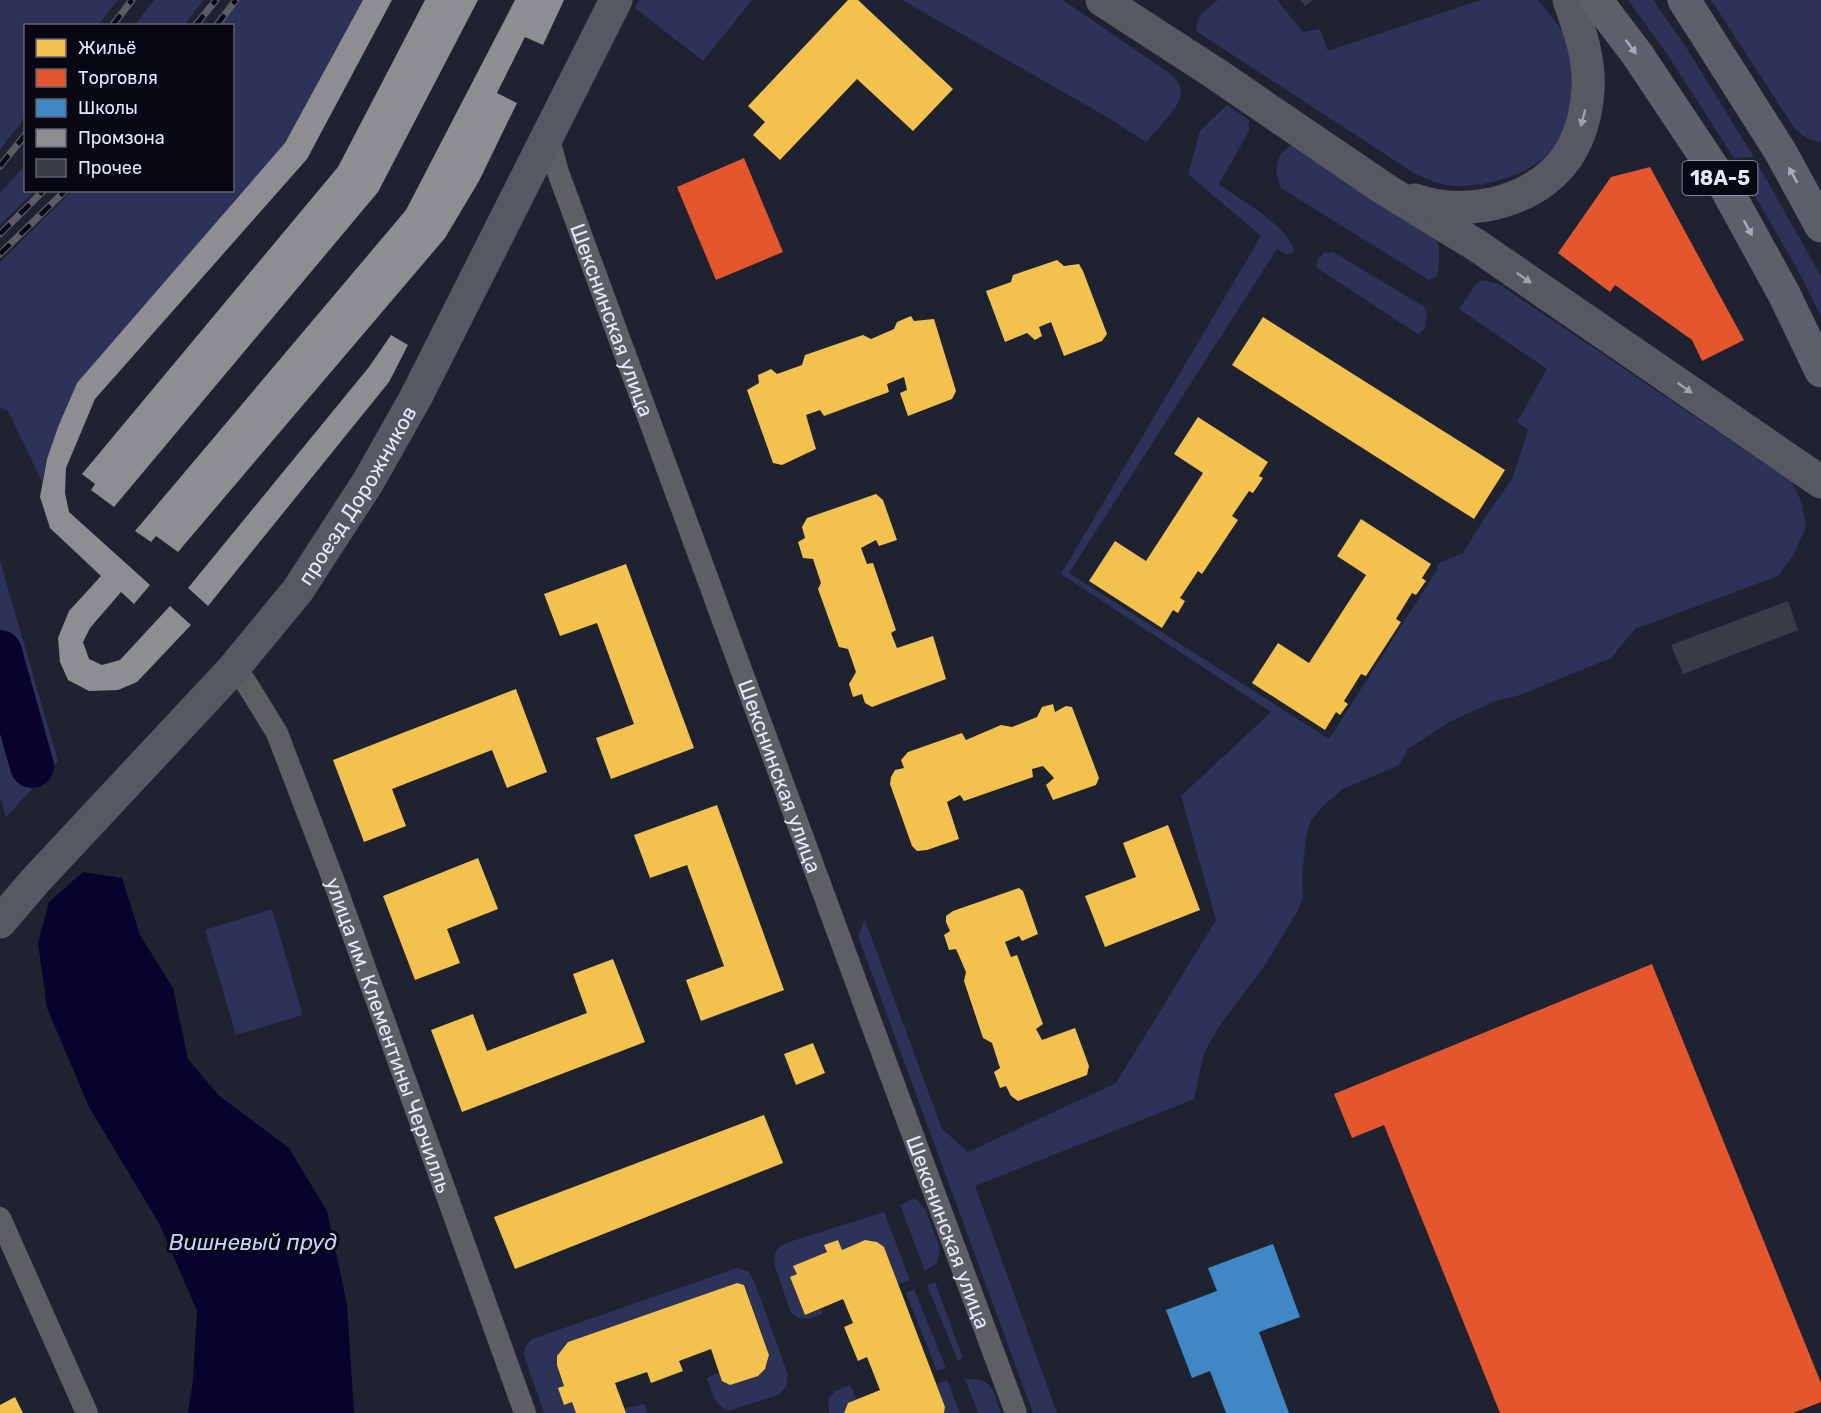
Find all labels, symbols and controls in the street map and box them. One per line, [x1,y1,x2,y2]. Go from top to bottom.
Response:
legend [24,24,234,192]
text: Жильё [78,37,136,59]
one-way arrow [1625,39,1637,54]
text: Торговля [78,67,158,89]
text: Школы [78,97,138,119]
one-way arrow [1578,109,1587,127]
text: Промзона [78,127,165,149]
text: Прочее [78,157,142,179]
road number: 18А-5 [1682,161,1758,195]
one-way arrow [1788,166,1798,183]
street label: Шекснинская улица [565,220,659,420]
one-way arrow [1743,220,1753,237]
one-way arrow [1516,272,1532,283]
one-way arrow [1676,382,1692,394]
street label: проезд Дорожников [292,401,421,589]
street label: Шекснинская улица [733,676,827,876]
street label: улица им. Клементины Черчилль [321,874,457,1196]
street label: Шекснинская улица [902,1132,996,1332]
water label: Вишневый пруд [169,1229,337,1256]

